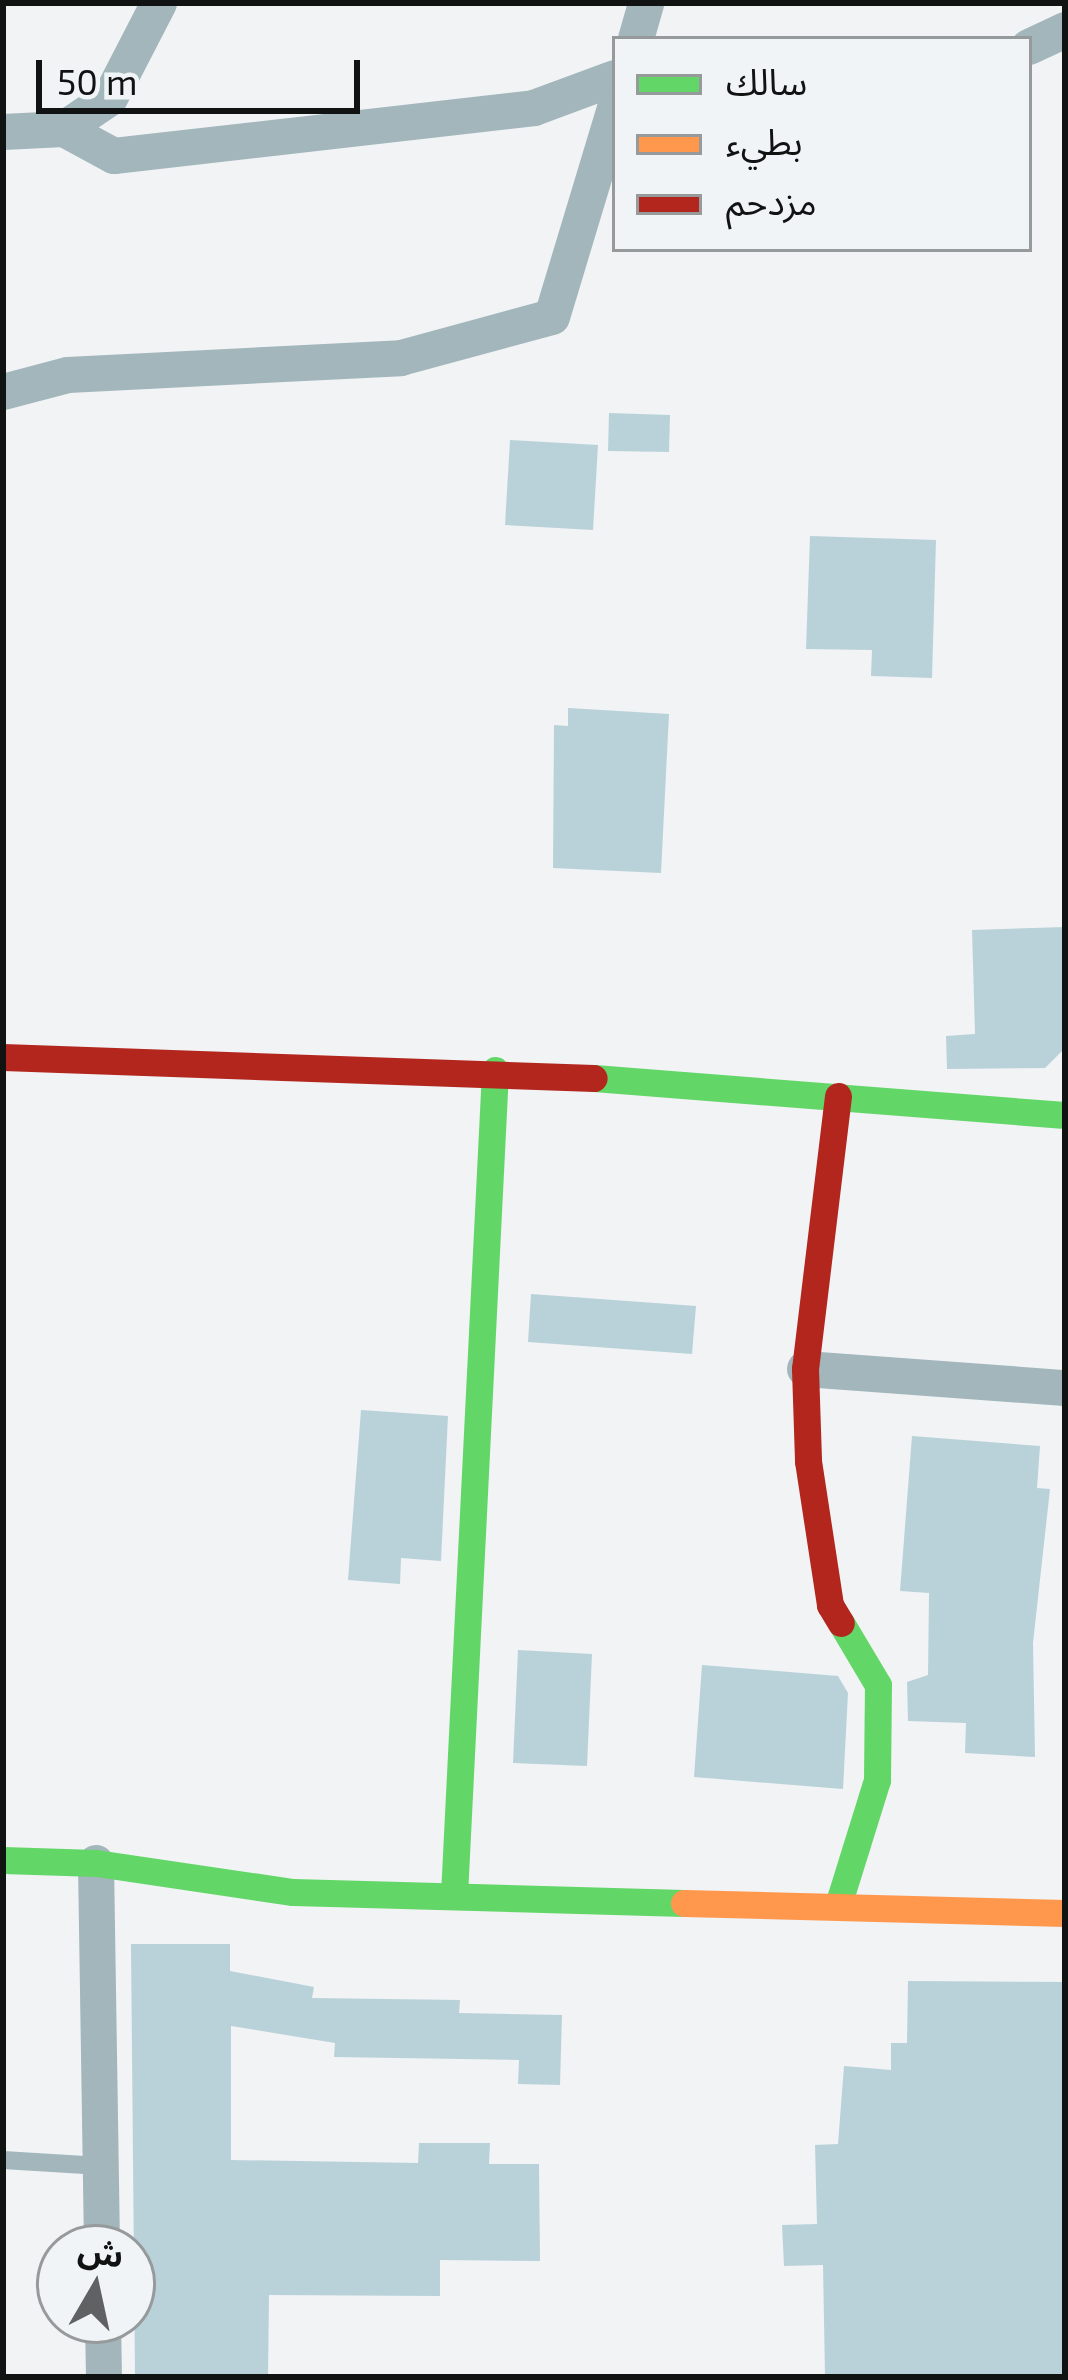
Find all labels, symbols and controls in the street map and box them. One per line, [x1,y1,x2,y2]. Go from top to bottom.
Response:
scale bar [42,36,366,110]
legend [612,36,1032,252]
text: 50 m [57,59,138,102]
text: سالك [726,59,807,102]
text: بطيء [726,119,803,162]
text: مزدحم [726,179,817,222]
north arrow [36,2224,156,2344]
text: ش [76,2228,127,2275]

